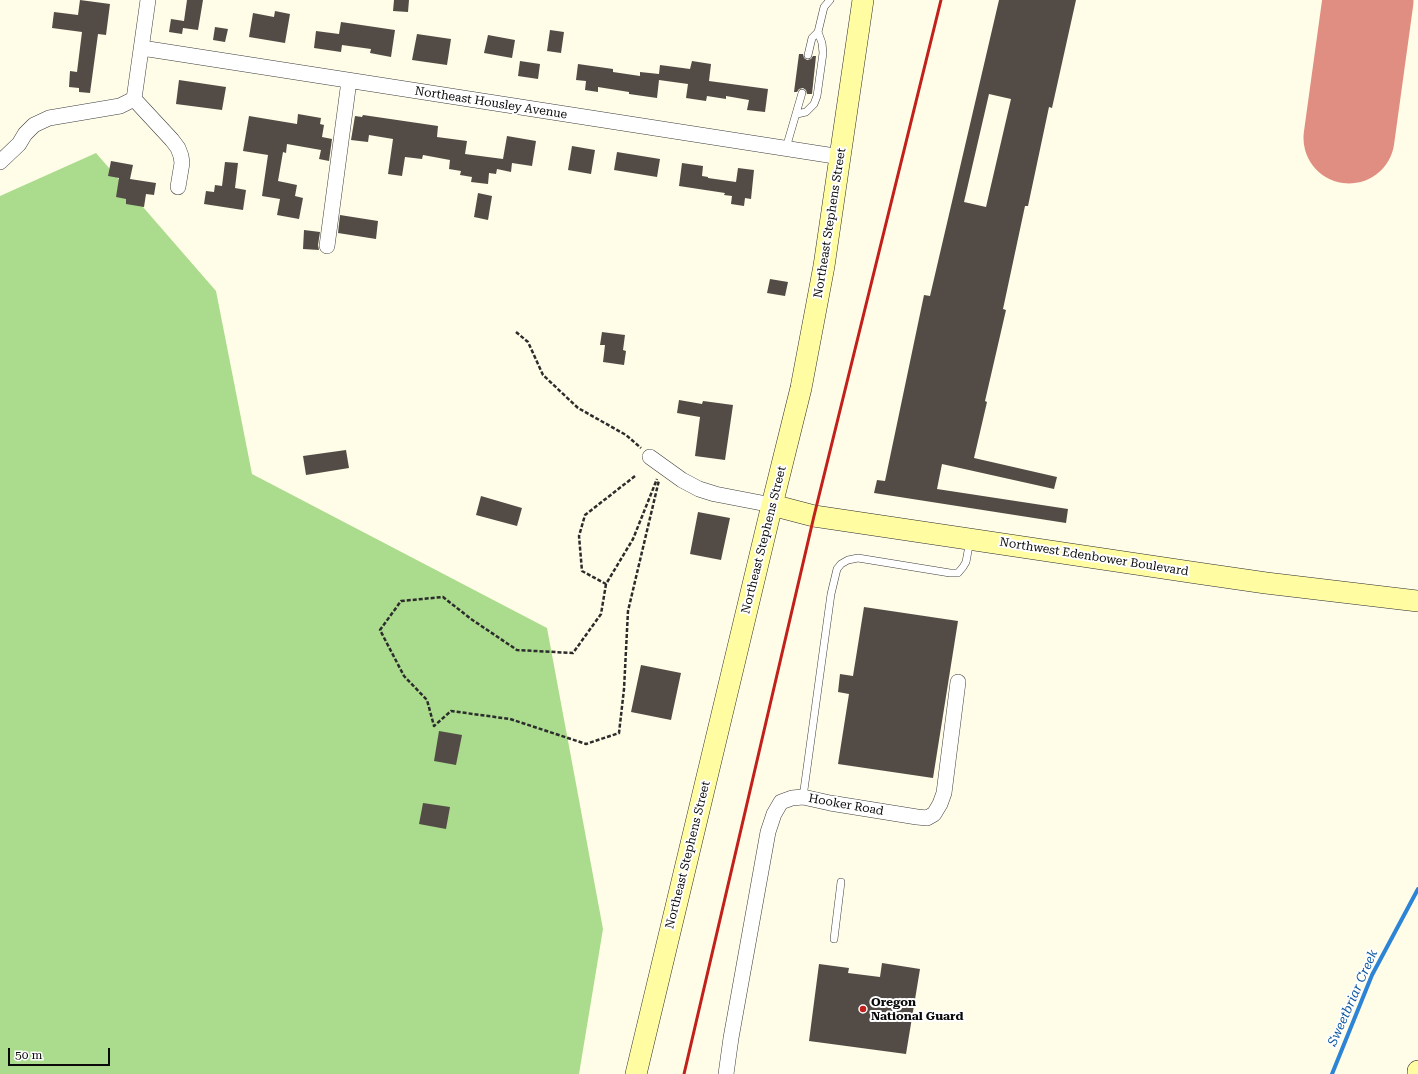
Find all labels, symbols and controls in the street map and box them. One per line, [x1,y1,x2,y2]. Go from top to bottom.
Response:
street label: Northeast Housley Avenue [414,84,568,122]
street label: Northeast Stephens Street [811,147,849,299]
street label: Northeast Stephens Street [739,465,789,615]
street label: Northwest Edenbower Boulevard [999,535,1189,579]
street label: Northeast Stephens Street [663,780,713,930]
street label: Hooker Road [807,791,885,819]
water label: Sweetbriar Creek [1325,947,1381,1049]
place label: Oregon National Guard [871,995,963,1023]
marker: Oregon National Guard [858,1004,868,1014]
scale bar [10,1040,112,1066]
text: 50 m [15,1048,42,1062]

